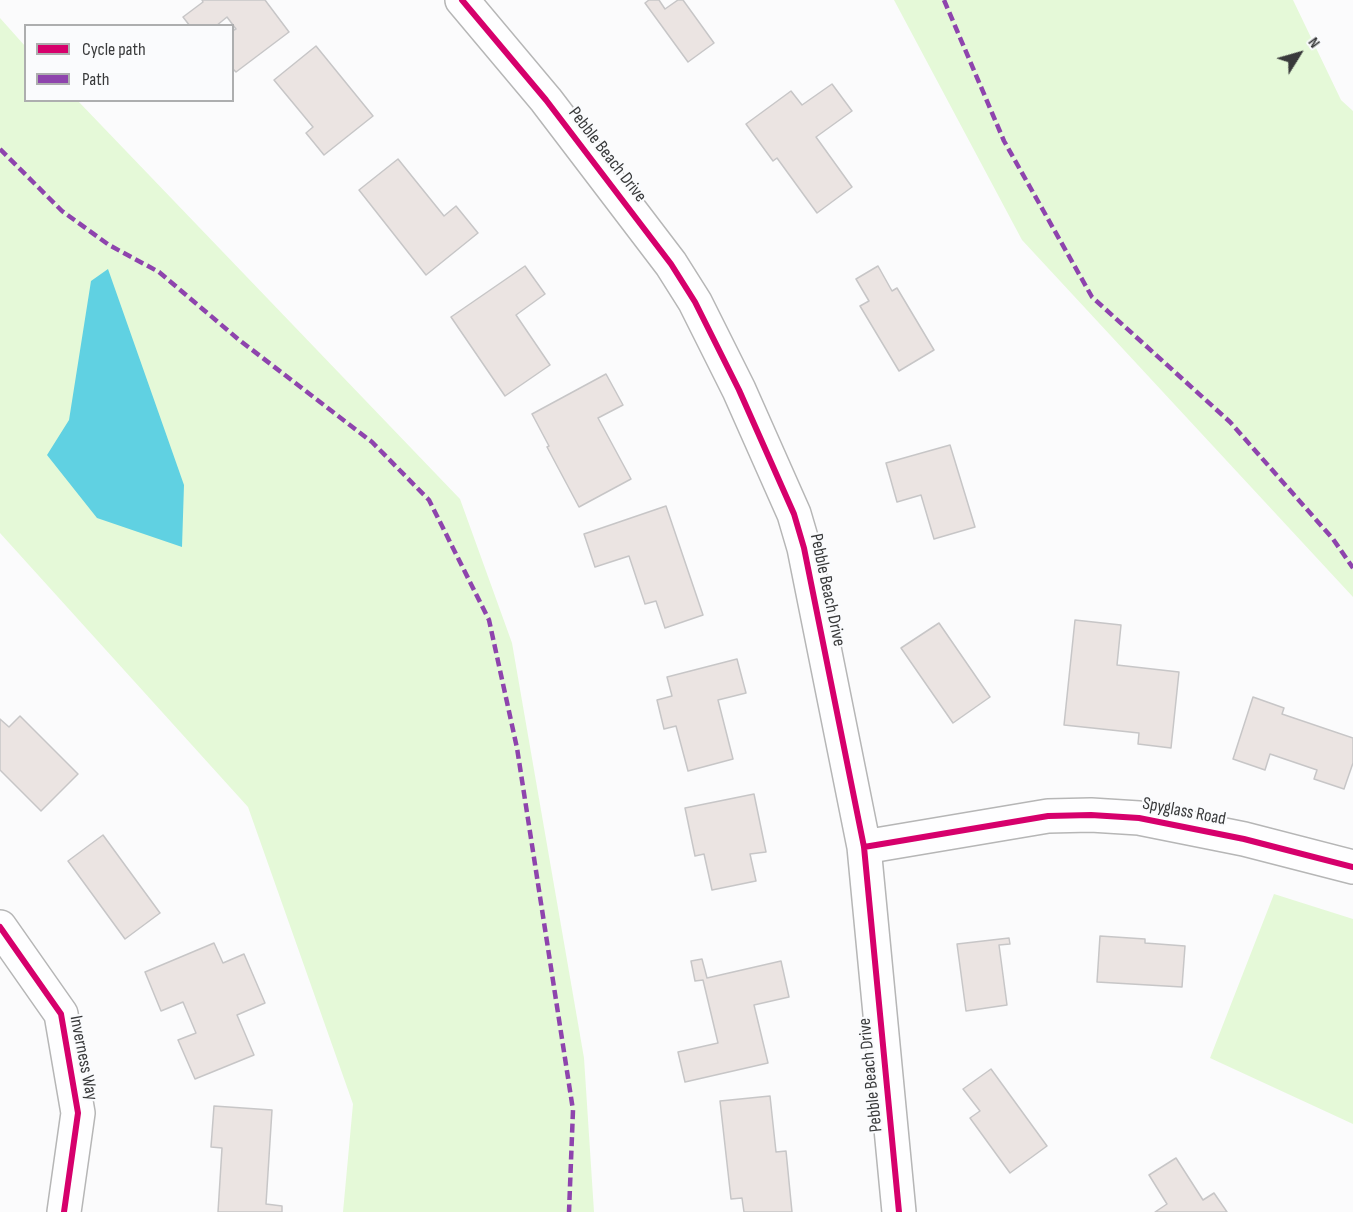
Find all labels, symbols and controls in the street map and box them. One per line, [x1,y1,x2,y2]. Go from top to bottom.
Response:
legend [24,24,234,102]
north arrow [1269,24,1329,84]
text: N [1304,34,1324,52]
text: Cycle path [82,39,146,60]
text: Path [82,69,110,90]
street label: Pebble Beach Drive [563,103,651,207]
street label: Pebble Beach Drive [805,532,849,648]
street label: Spyglass Road [1140,793,1228,831]
street label: Inverness Way [64,1014,102,1102]
street label: Pebble Beach Drive [854,1017,888,1133]

